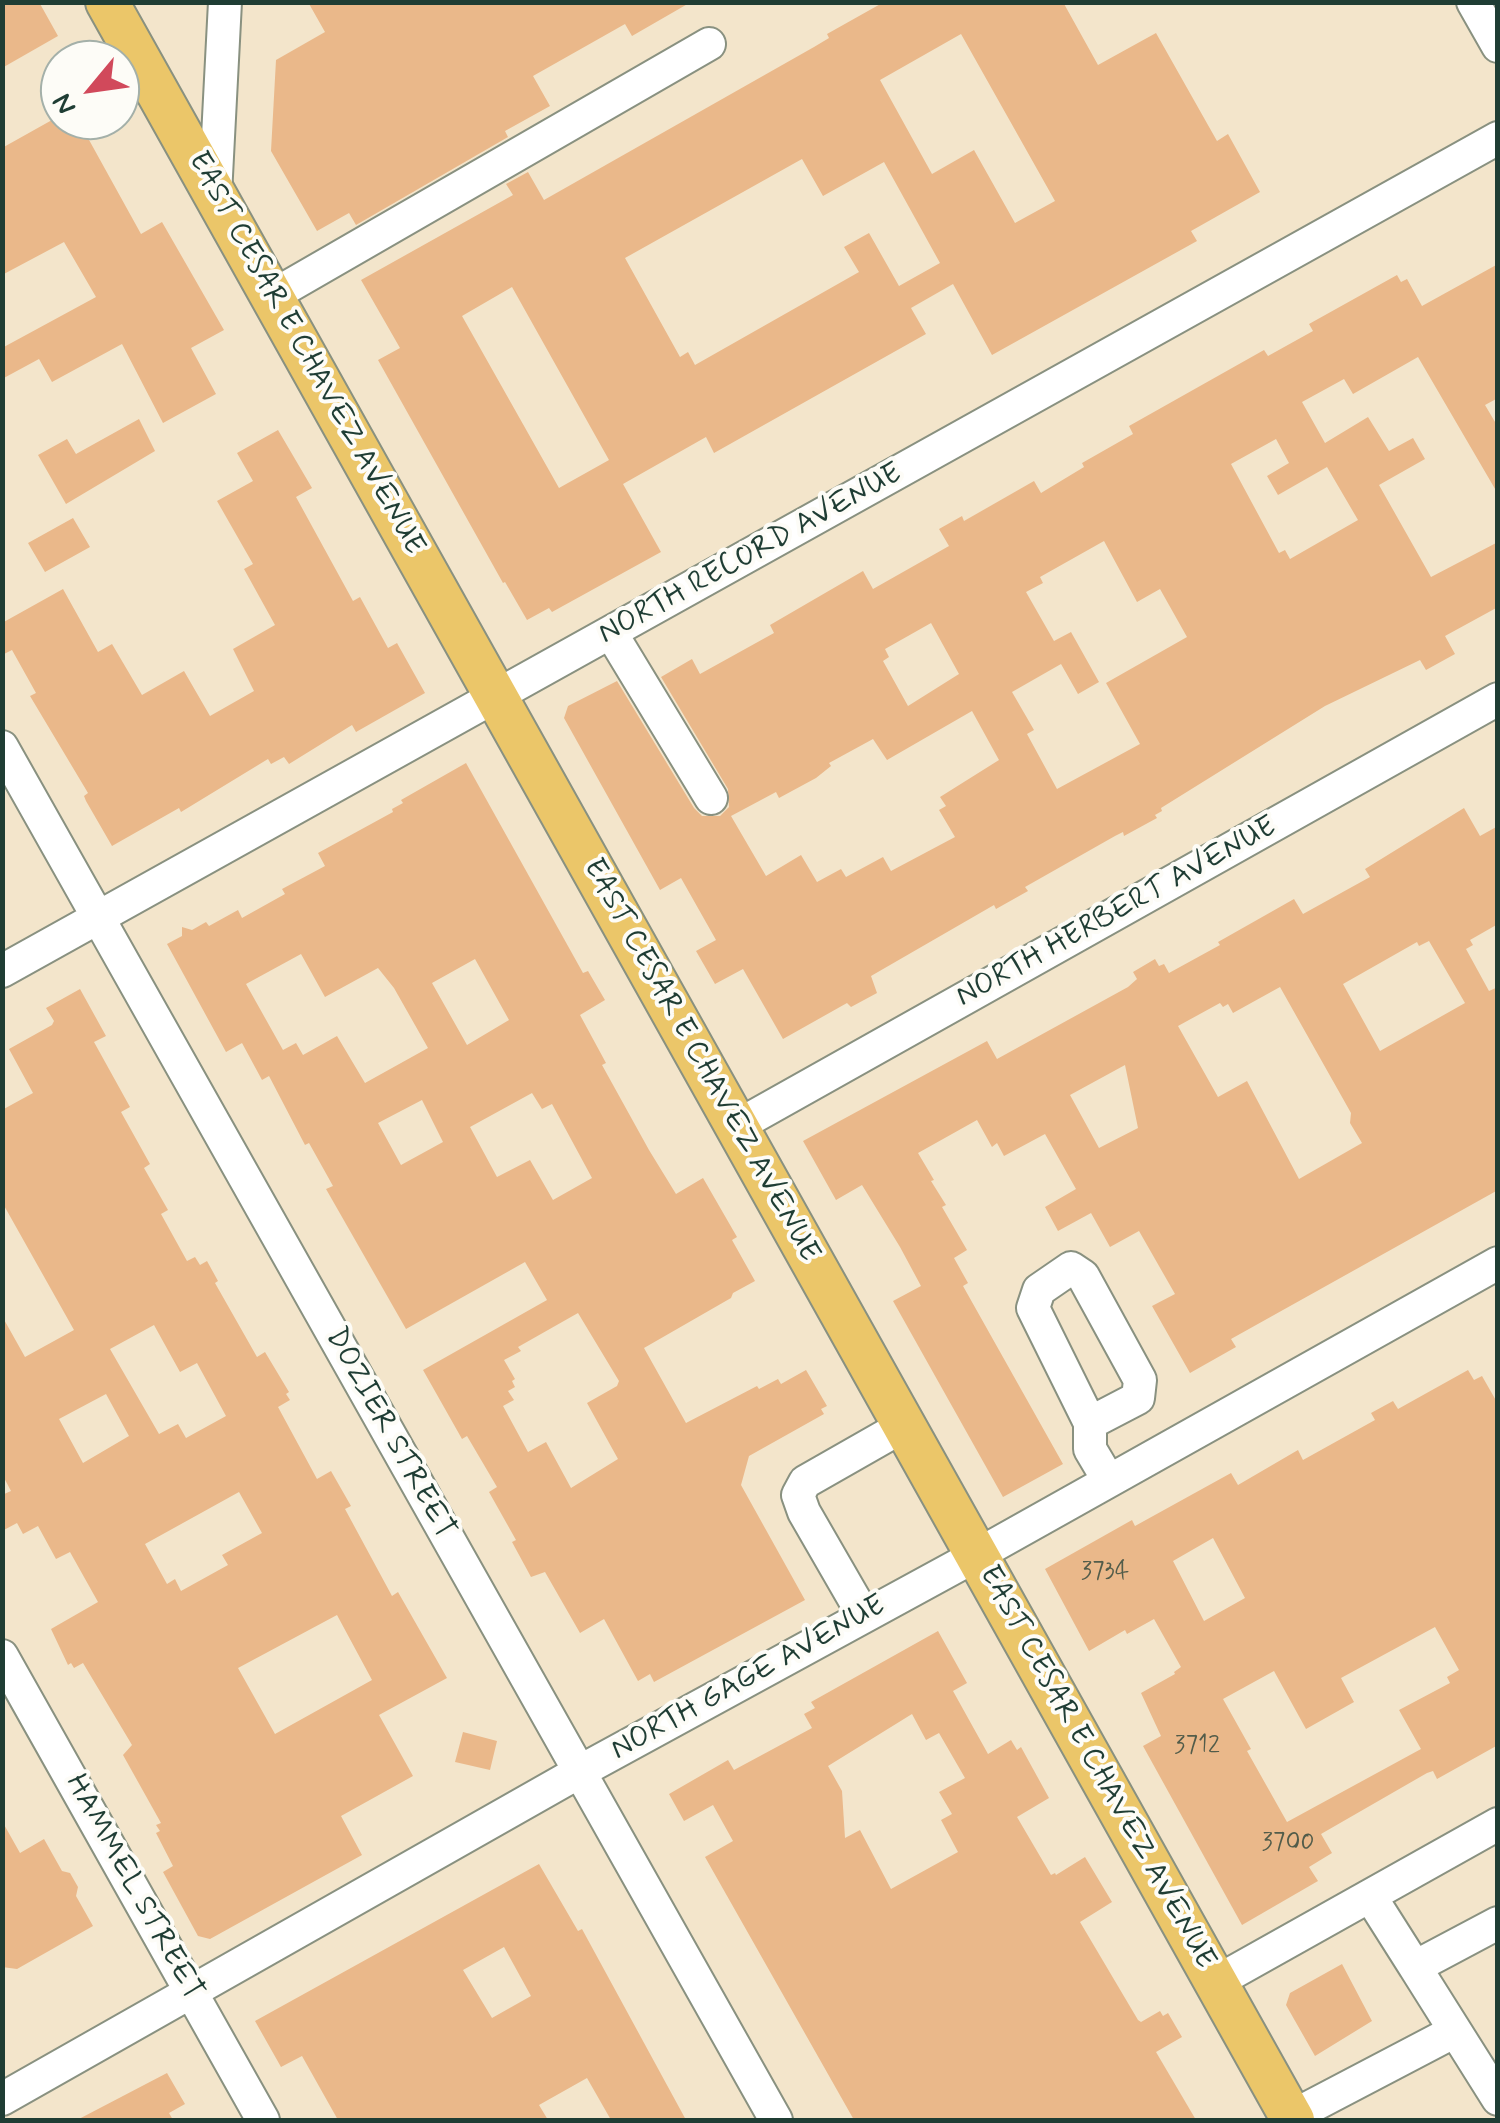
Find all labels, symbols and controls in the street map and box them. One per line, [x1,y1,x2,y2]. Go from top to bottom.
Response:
north arrow [40,40,140,140]
text: N [44,87,86,121]
street label: EAST CESAR E CHAVEZ AVENUE [179,146,431,562]
street label: NORTH RECORD AVENUE [593,457,909,653]
street label: NORTH HERBERT AVENUE [951,810,1283,1016]
street label: EAST CESAR E CHAVEZ AVENUE [574,853,826,1269]
street label: DOZIER STREET [316,1322,462,1546]
house number: 3734 [1081,1558,1129,1588]
street label: EAST CESAR E CHAVEZ AVENUE [970,1560,1222,1976]
street label: NORTH GAGE AVENUE [605,1588,893,1770]
house number: 3712 [1174,1732,1220,1762]
street label: HAMMEL STREET [56,1769,210,2007]
house number: 3700 [1262,1829,1314,1859]

